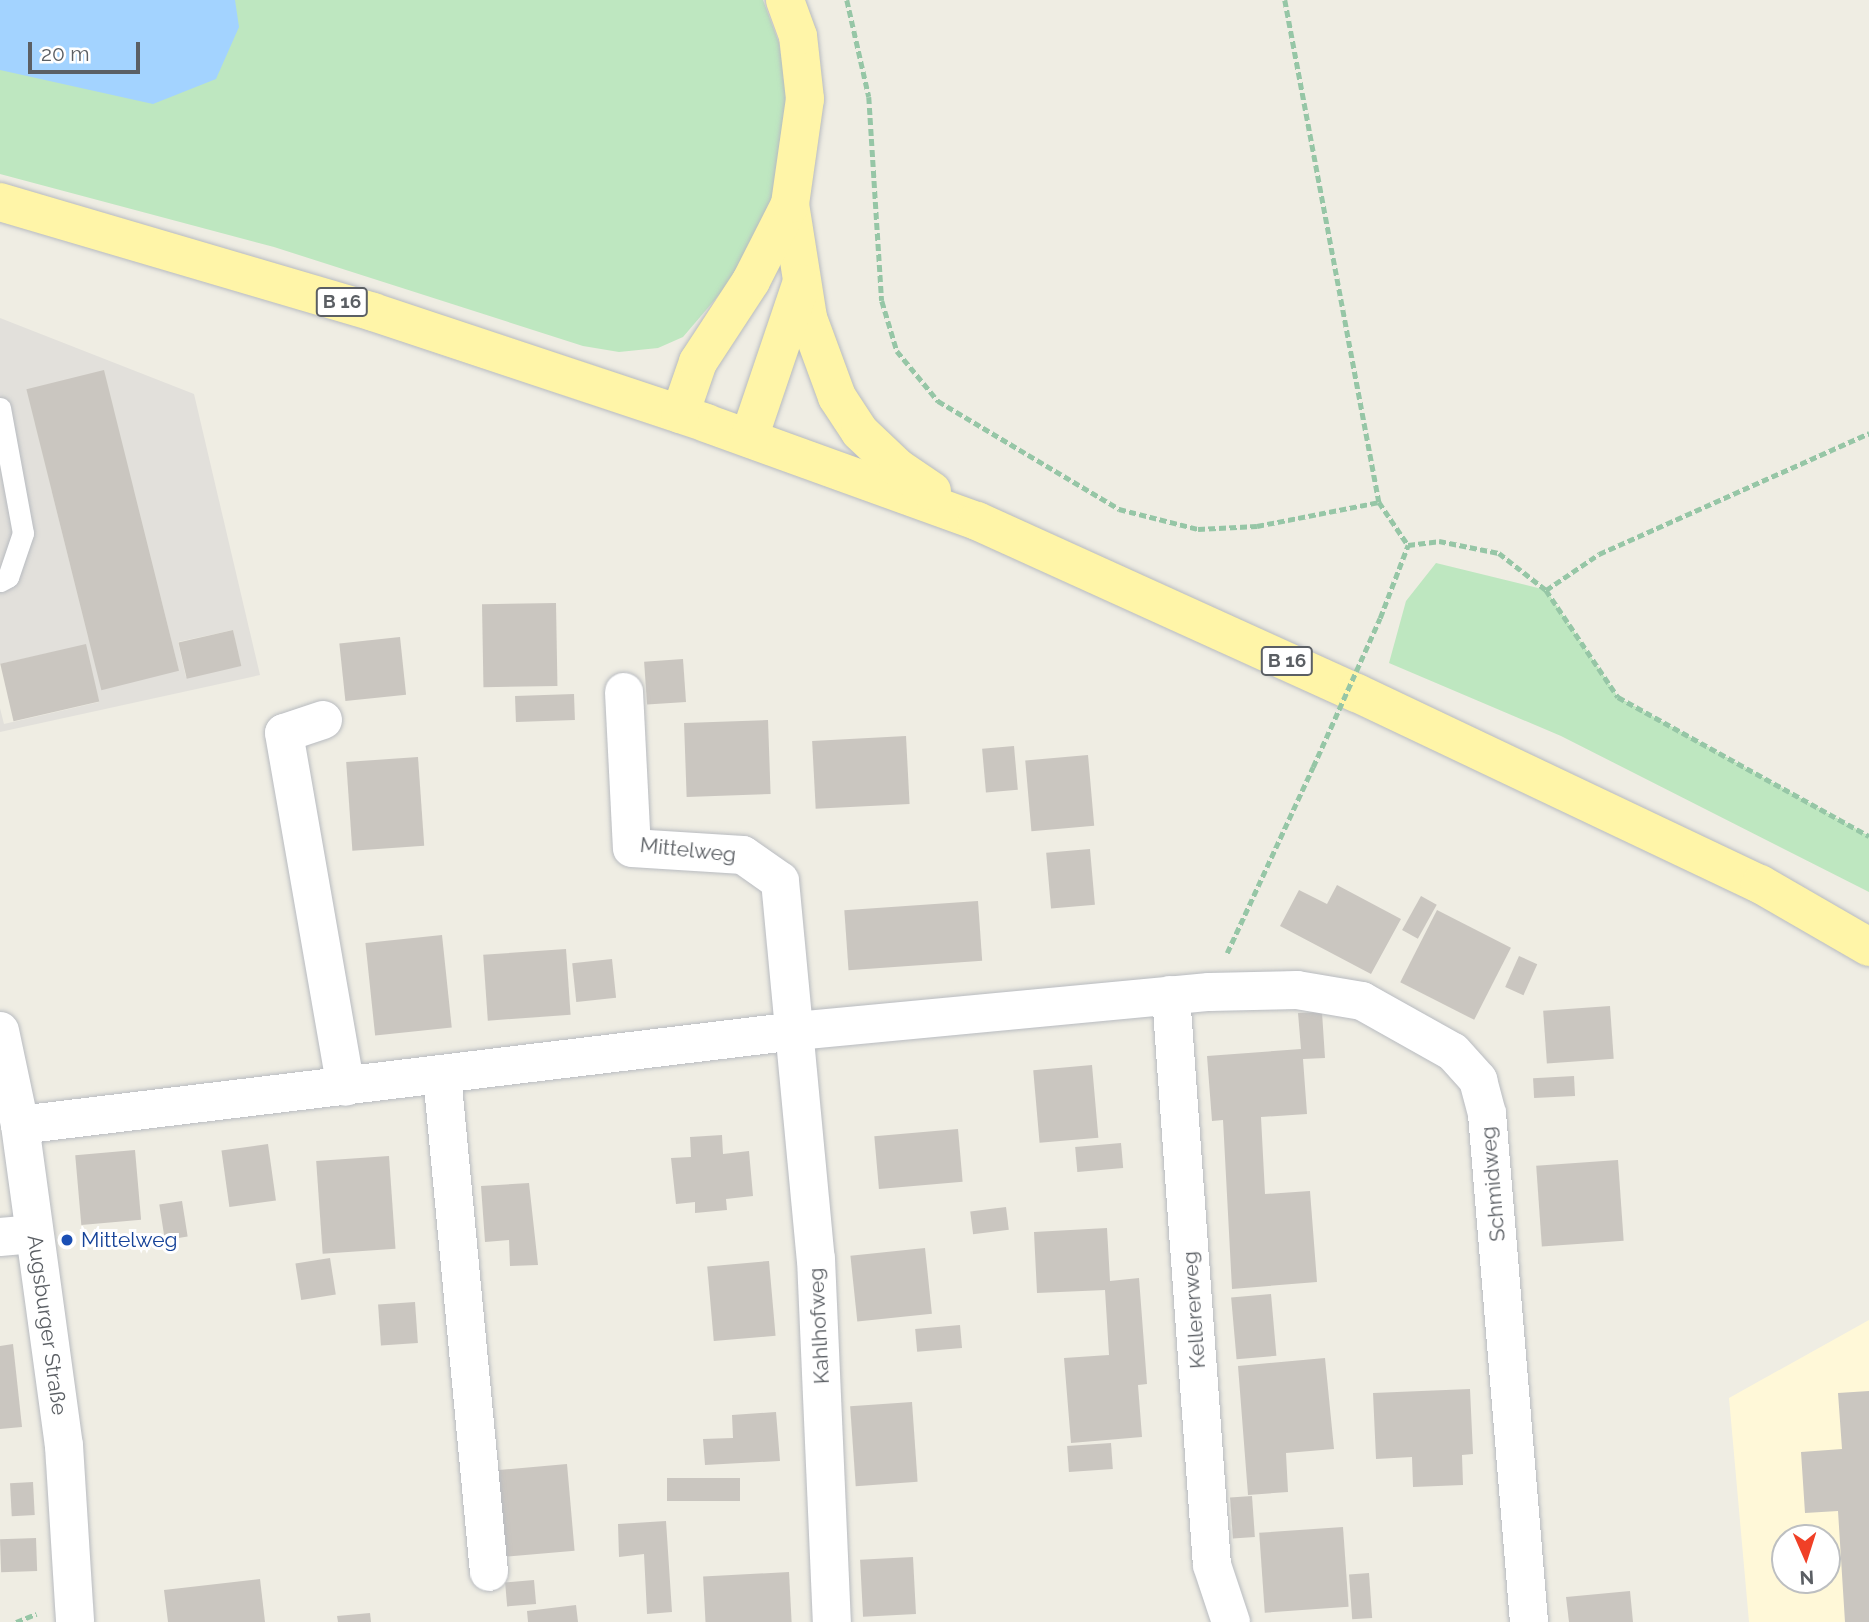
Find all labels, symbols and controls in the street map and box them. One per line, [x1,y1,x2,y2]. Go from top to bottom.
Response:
scale bar [32,28,144,72]
text: 20 m [41,41,89,66]
road number: B 16 [316,286,368,318]
road number: B 16 [1261,646,1313,676]
street label: Mittelweg [639,832,737,868]
street label: Schmidweg [1475,1125,1511,1243]
place label: Mittelweg [81,1227,178,1253]
marker: Mittelweg [59,1232,75,1248]
street label: Augsburger Straße [22,1233,72,1417]
street label: Kellererweg [1177,1250,1211,1370]
street label: Kahlhofweg [803,1267,835,1385]
north arrow [1771,1524,1841,1594]
text: N [1799,1567,1815,1589]

